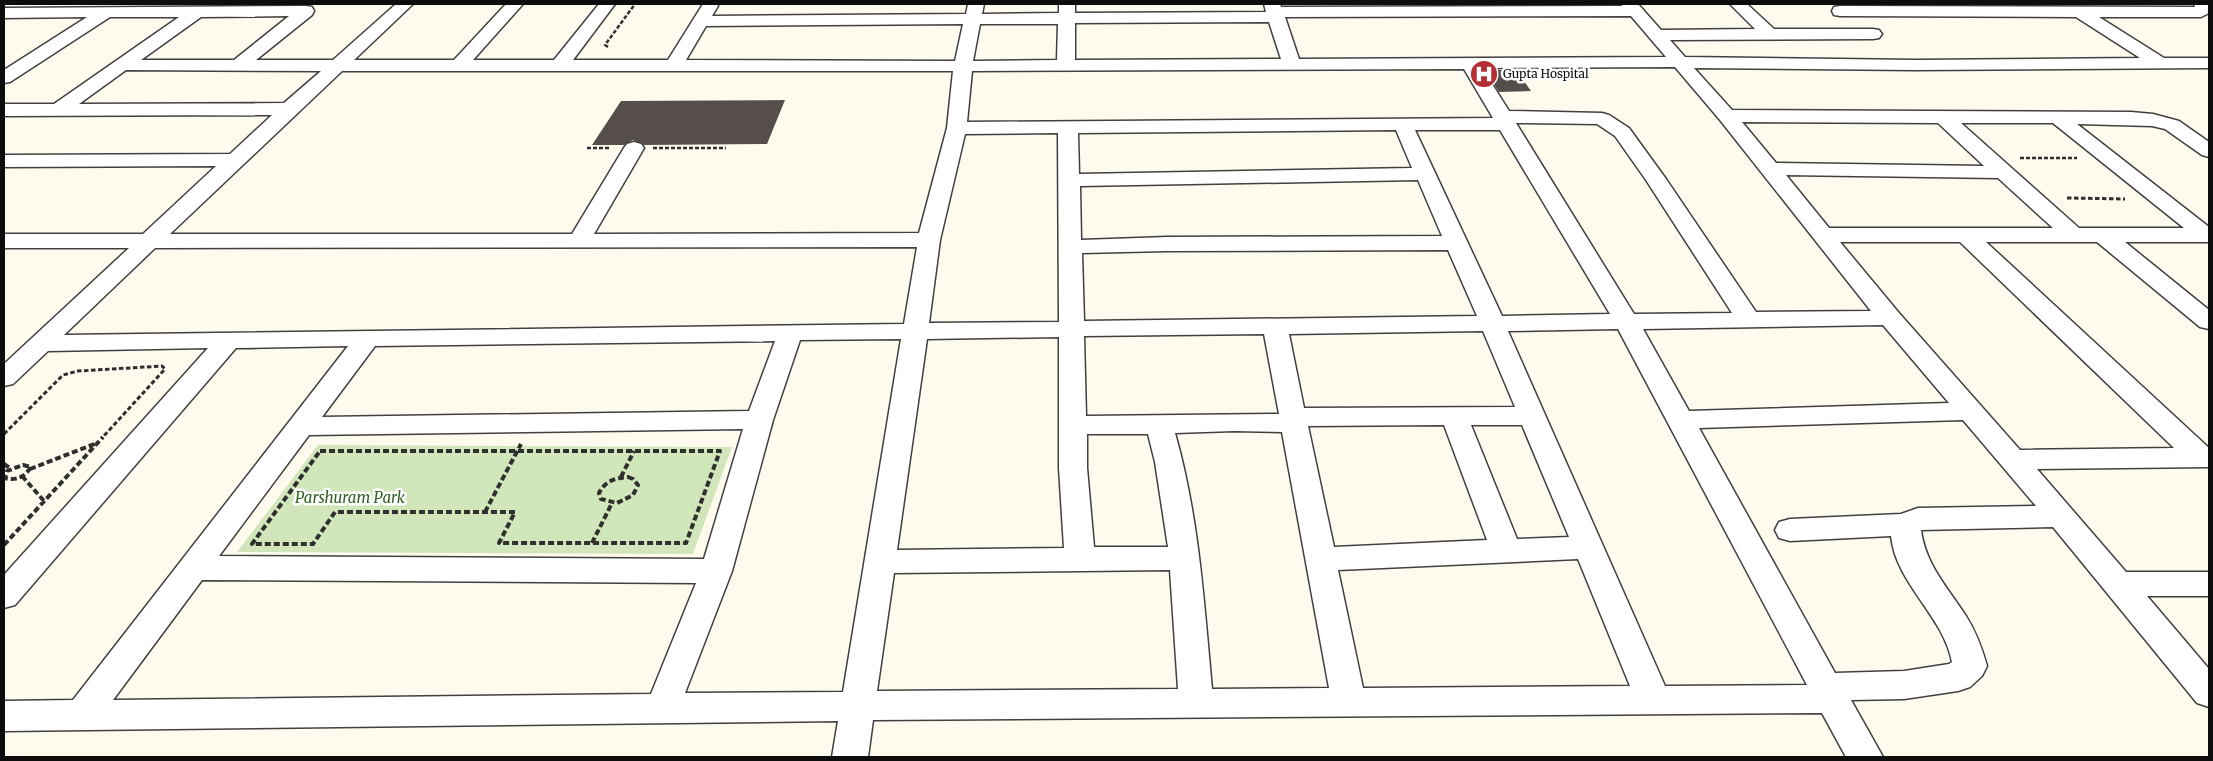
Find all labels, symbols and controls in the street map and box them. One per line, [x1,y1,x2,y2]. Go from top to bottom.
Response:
hospital icon: Gupta Hospital [1469,59,1499,89]
place label: Gupta Hospital [1503,66,1589,81]
park label: Parshuram Park [295,488,406,507]

